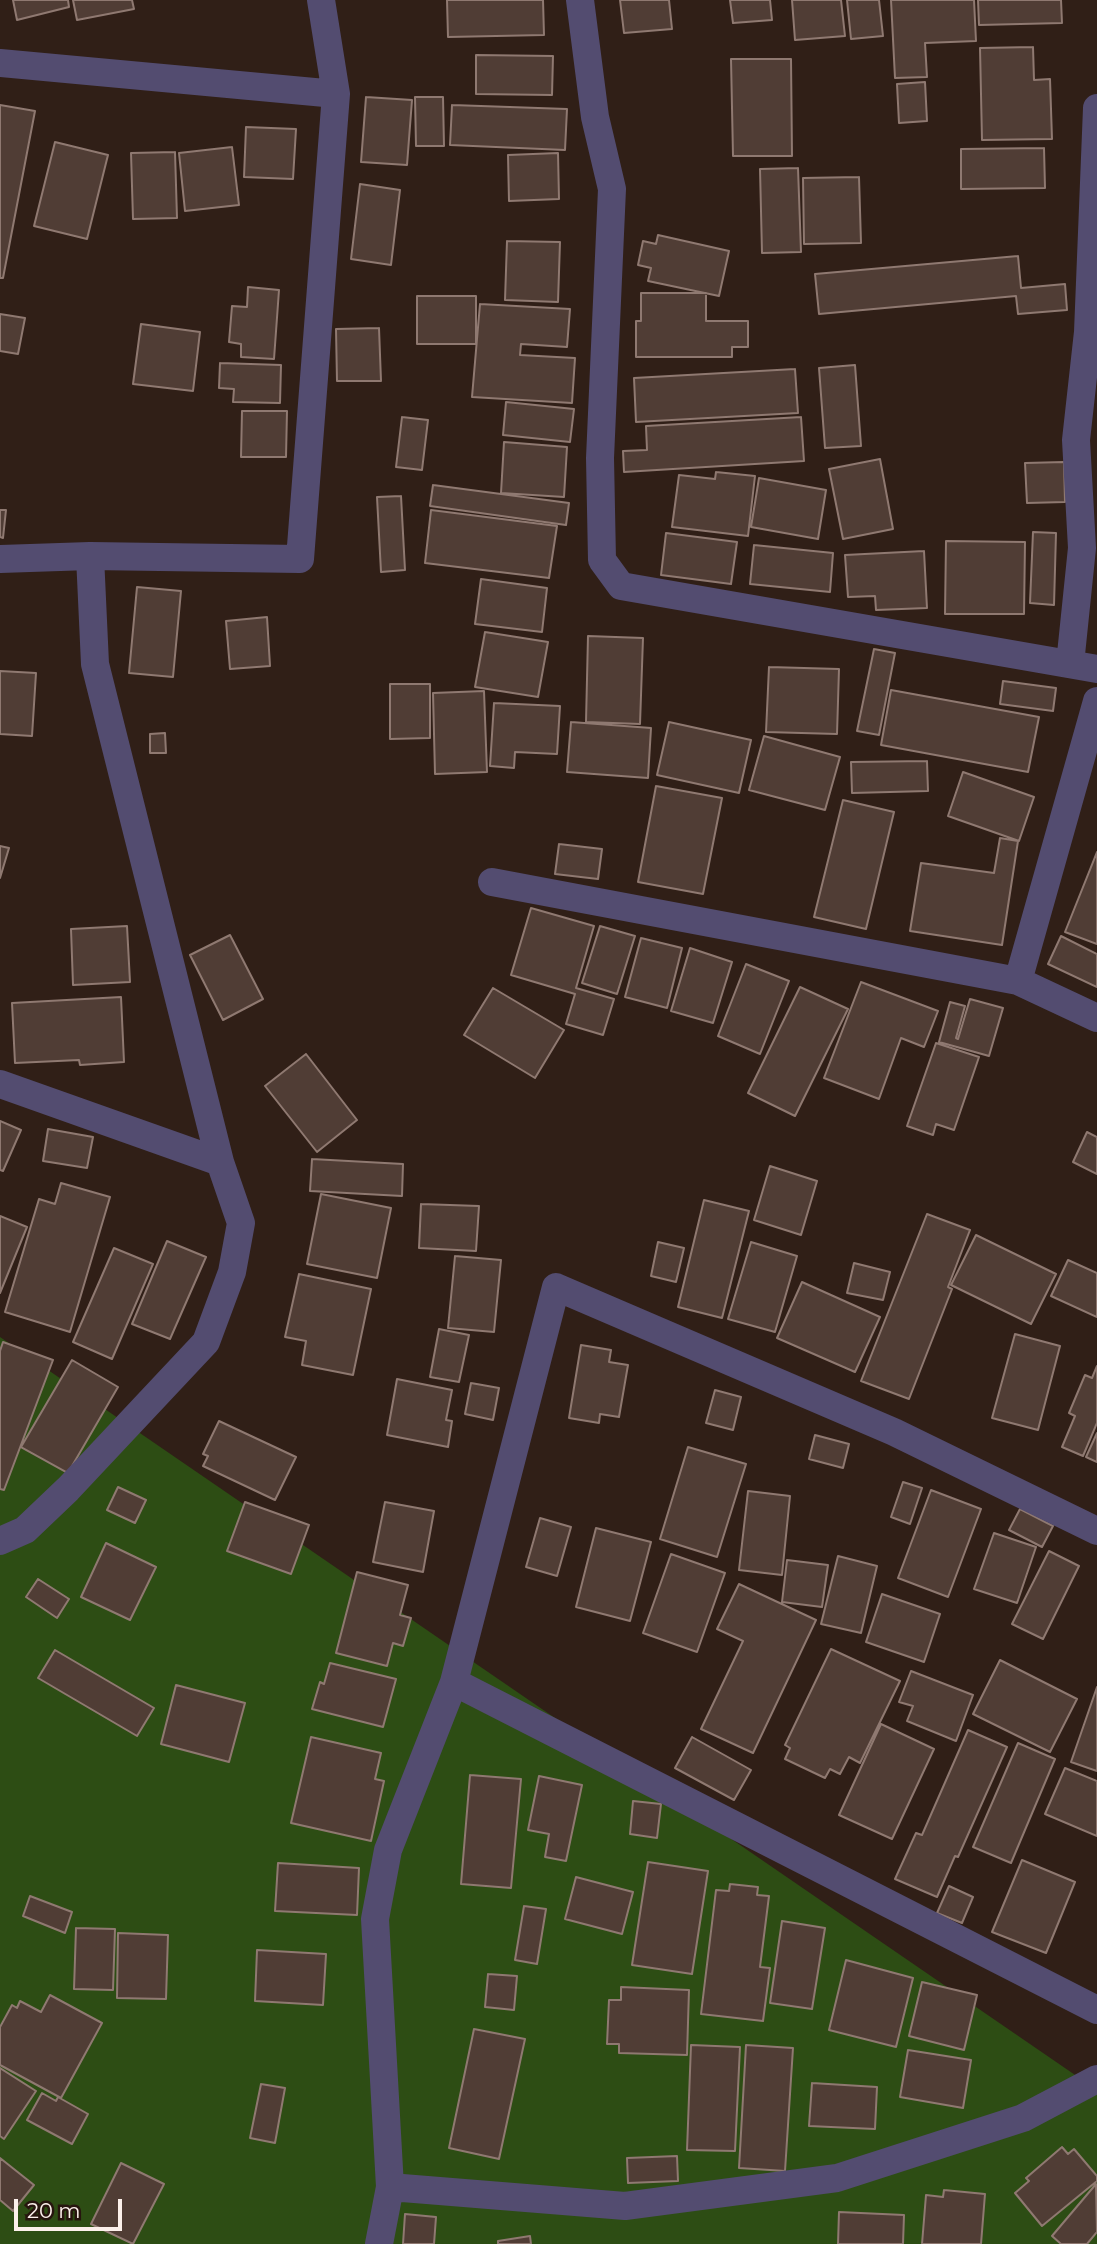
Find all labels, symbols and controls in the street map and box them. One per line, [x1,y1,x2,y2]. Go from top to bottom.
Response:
scale bar [18,2184,126,2228]
text: 20 m [27,2198,81,2223]

